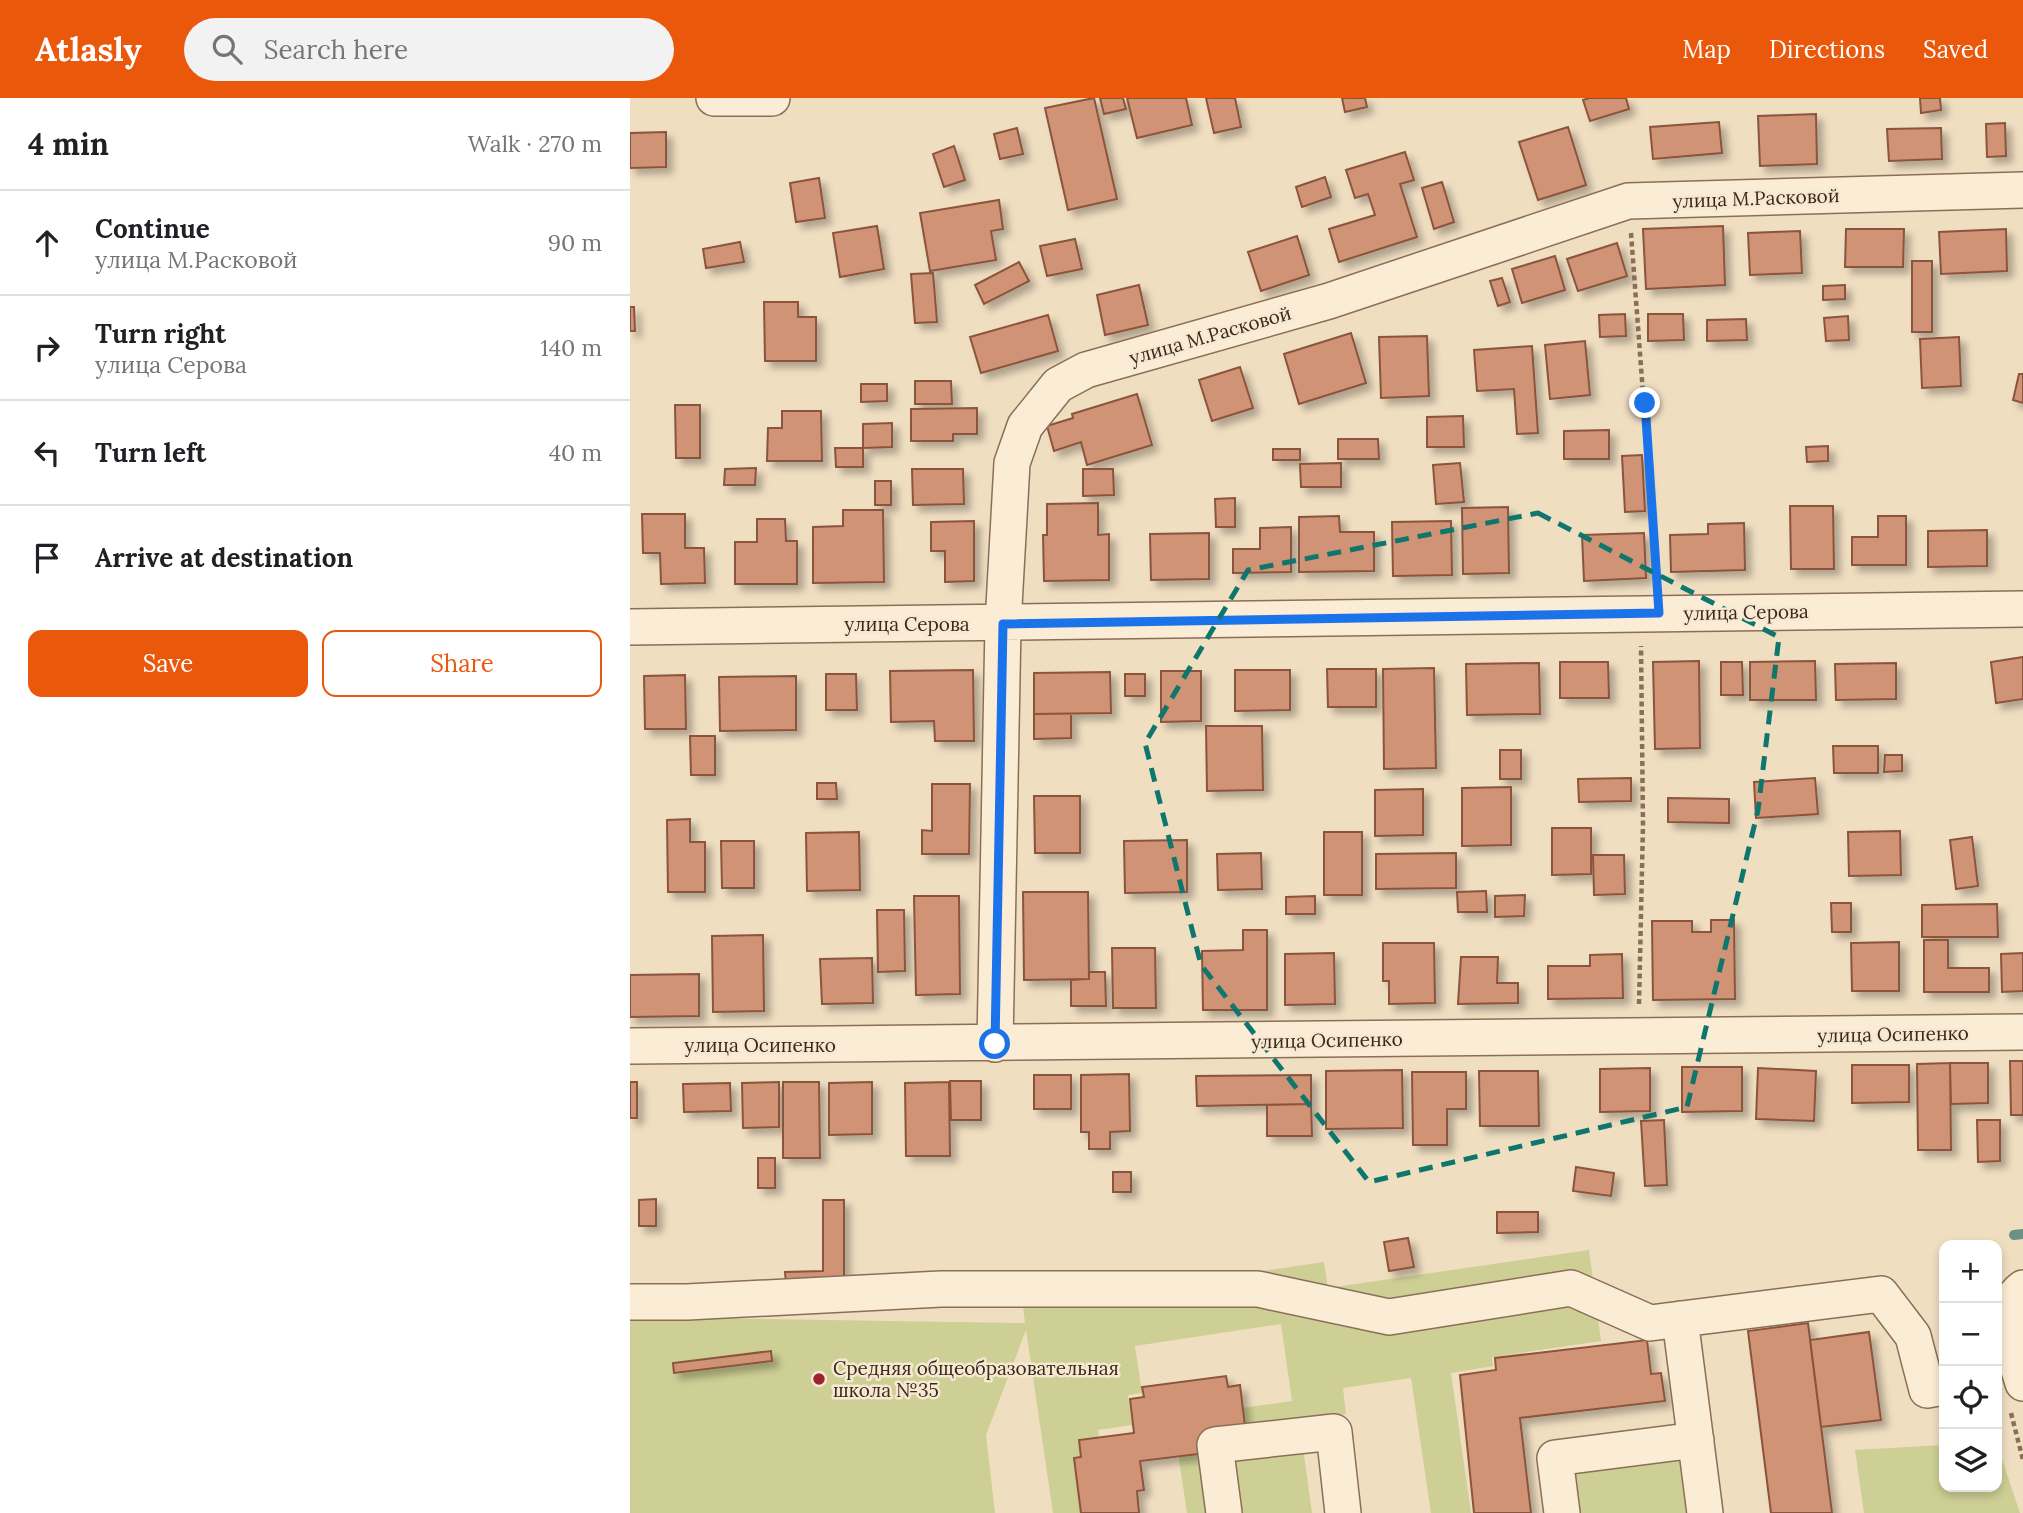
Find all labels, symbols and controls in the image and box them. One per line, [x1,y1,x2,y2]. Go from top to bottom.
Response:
search box [184,18,674,81]
text: Atlasly [35,28,142,70]
icon: search [208,30,246,68]
text: Search here [264,33,408,66]
text: Map [1682,34,1731,65]
text: Directions [1769,34,1885,65]
text: Saved [1923,34,1988,65]
text: 4 min [28,125,109,163]
text: Walk · 270 m [468,129,602,158]
street label: улица М.Расковой [1672,183,1840,213]
text: Continue [95,212,210,245]
icon: ahead [28,224,66,262]
text: 90 m [548,228,602,257]
text: улица М.Расковой [95,245,298,274]
street label: улица М.Расковой [1126,300,1294,370]
text: Turn right [95,317,226,350]
icon: right [28,329,66,367]
text: 140 m [540,333,602,362]
text: улица Серова [95,350,247,379]
route end [1629,387,1660,418]
icon: left [28,434,66,472]
text: Turn left [95,436,206,469]
text: 40 m [549,438,602,467]
icon: arrive [28,539,66,577]
text: Arrive at destination [95,541,353,574]
street label: улица Серова [1683,599,1809,625]
street label: улица Серова [844,612,970,636]
button: Save [28,630,308,697]
button: Share [322,630,602,697]
street label: улица Осипенко [1817,1021,1969,1047]
street label: улица Осипенко [1251,1027,1403,1053]
route start [979,1028,1010,1059]
street label: улица Осипенко [684,1033,836,1057]
map controls [1939,1240,2002,1492]
button: + [1939,1240,2002,1303]
button: − [1939,1303,2002,1366]
place label: Средняя общеобразовательная школа №35 [833,1356,1119,1402]
button: locate [1939,1366,2002,1429]
marker: Средняя общеобразовательная школа №35 [811,1371,827,1387]
button: layers [1939,1429,2002,1492]

